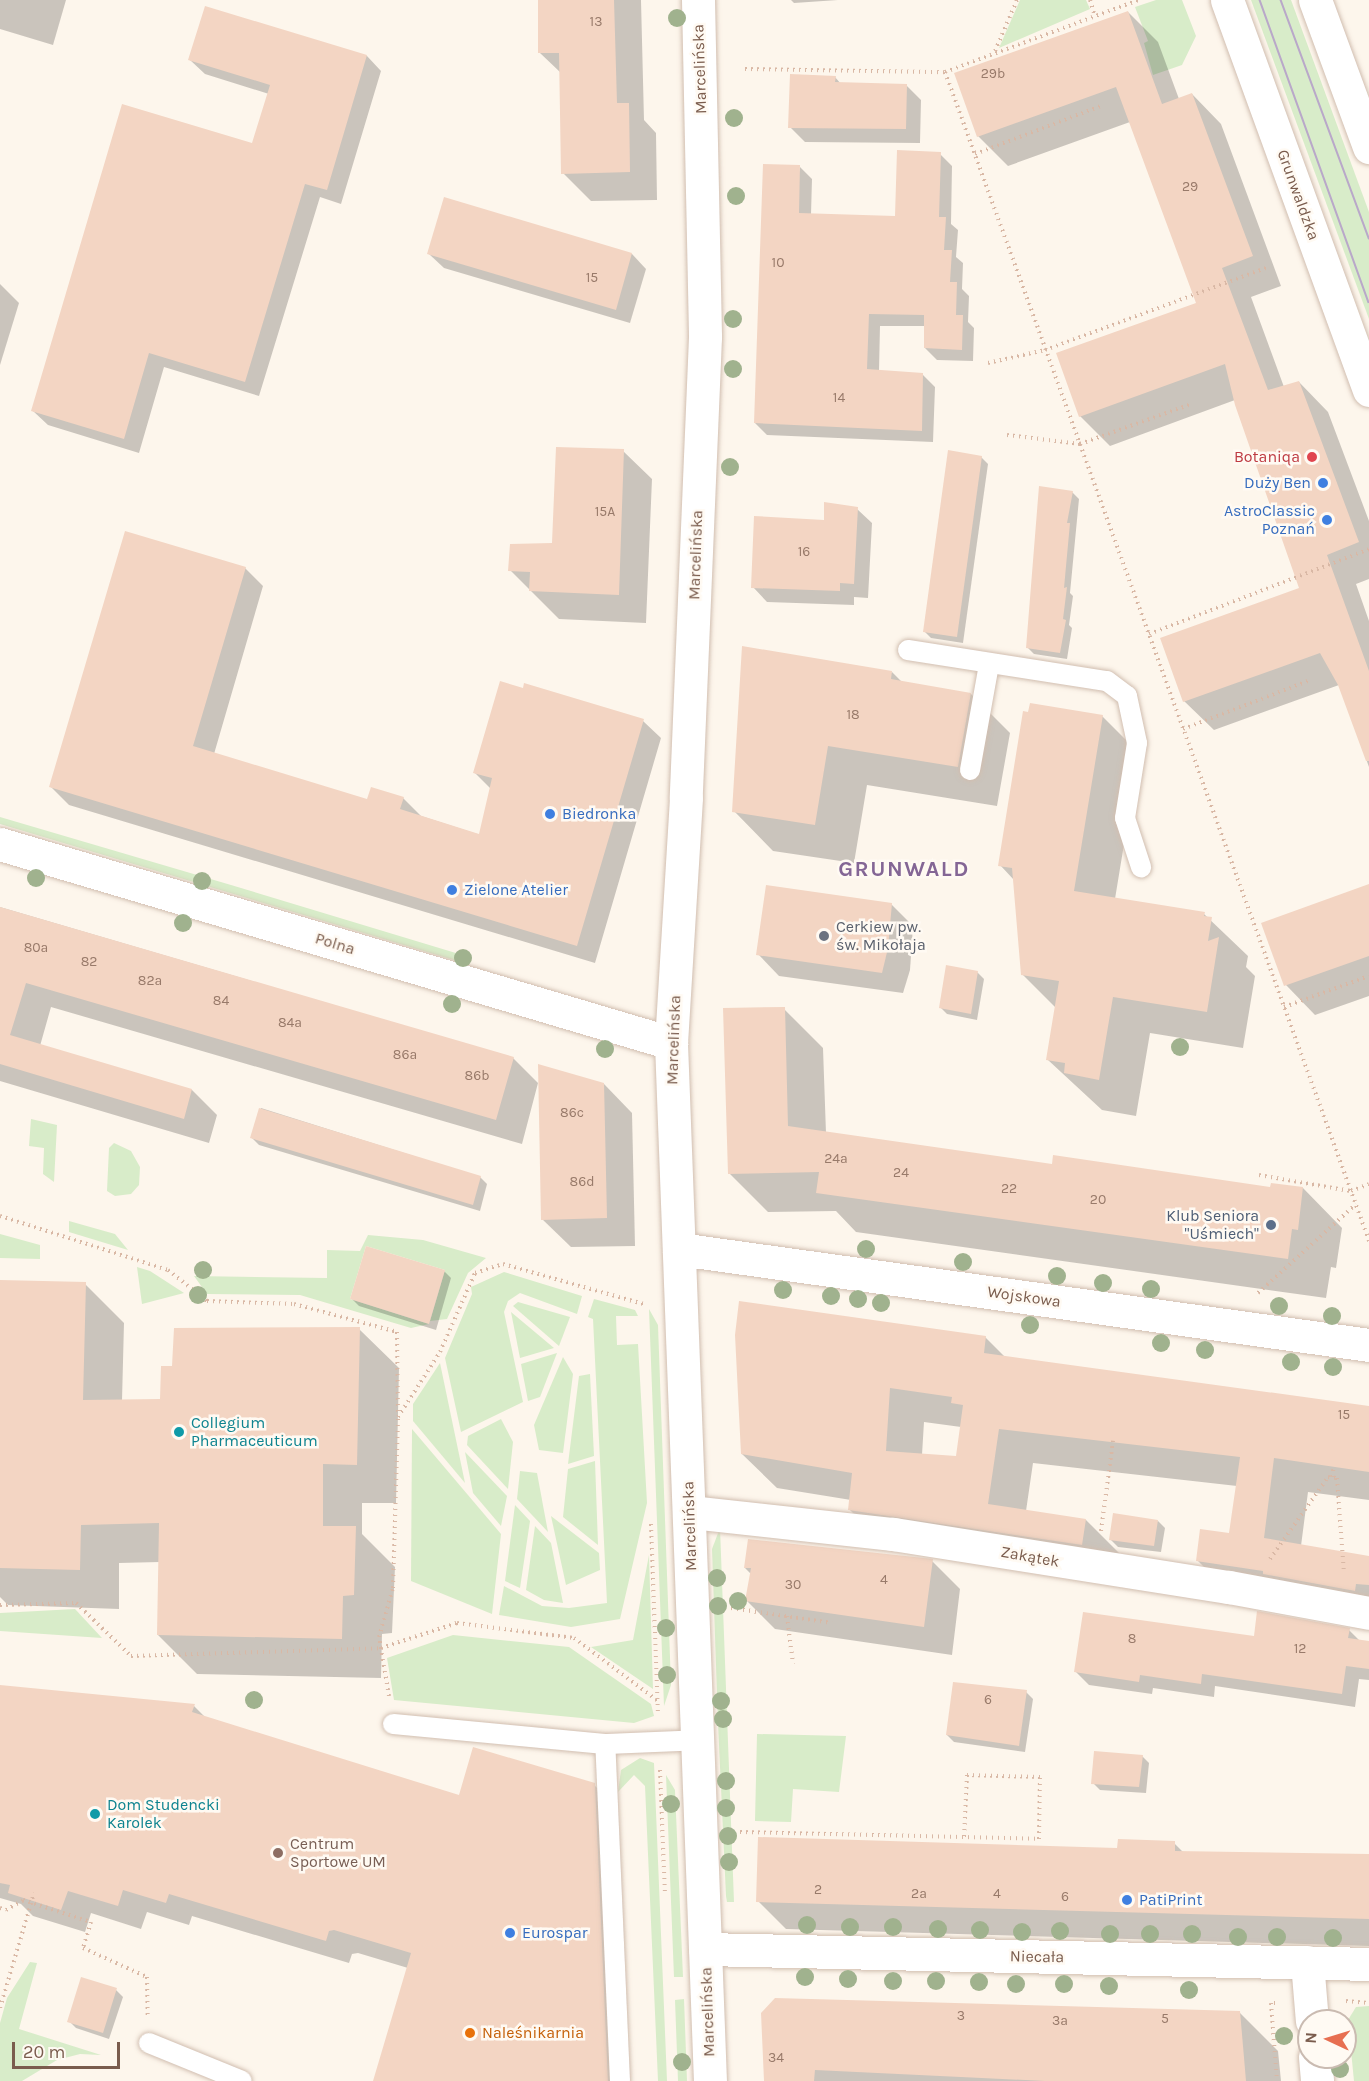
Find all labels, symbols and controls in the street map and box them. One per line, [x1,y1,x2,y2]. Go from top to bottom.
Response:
house number: 13 [590,14,602,30]
street label: Marcelińska [689,24,711,114]
house number: 29b [981,66,1005,82]
street label: Grunwaldzka [1273,147,1323,243]
house number: 29 [1182,179,1198,195]
house number: 10 [772,255,784,271]
house number: 15 [586,270,598,286]
house number: 14 [833,390,845,406]
place label: Botaniqa [1234,447,1300,467]
marker: Botaniqa [1305,450,1319,464]
place label: Duży Ben [1244,473,1311,493]
marker: Duży Ben [1316,476,1330,490]
place label: AstroClassic Poznań [1224,501,1315,539]
house number: 15A [595,504,615,520]
street label: Marcelińska [685,510,707,600]
marker: AstroClassic Poznań [1320,513,1334,527]
house number: 16 [798,544,810,560]
house number: 18 [846,707,860,723]
place label: Biedronka [562,804,636,824]
marker: Biedronka [543,807,557,821]
district label: GRUNWALD [838,857,970,883]
place label: Zielone Atelier [464,880,568,900]
marker: Zielone Atelier [445,883,459,897]
place label: Cerkiew pw. św. Mikołaja [836,917,926,955]
street label: Polna [313,929,357,959]
marker: Cerkiew pw. św. Mikołaja [817,929,831,943]
house number: 80a [24,940,48,956]
house number: 82 [81,954,97,970]
house number: 82a [138,973,162,989]
house number: 84 [213,993,229,1009]
street label: Marcelińska [663,995,685,1085]
house number: 84a [278,1015,302,1031]
house number: 86a [393,1047,417,1063]
house number: 86b [465,1068,489,1084]
house number: 86c [560,1105,584,1121]
house number: 24a [824,1151,848,1167]
house number: 24 [893,1165,909,1181]
house number: 86d [570,1174,594,1190]
house number: 22 [1001,1181,1017,1197]
house number: 20 [1090,1192,1106,1208]
place label: Klub Seniora "Uśmiech" [1166,1206,1259,1244]
marker: Klub Seniora "Uśmiech" [1264,1218,1278,1232]
street label: Wojskowa [986,1282,1062,1312]
house number: 15 [1338,1407,1350,1423]
place label: Collegium Pharmaceuticum [191,1413,318,1451]
marker: Collegium Pharmaceuticum [172,1425,186,1439]
street label: Marcelińska [679,1481,701,1571]
street label: Zakątek [999,1542,1061,1572]
house number: 4 [880,1572,888,1588]
house number: 30 [785,1577,801,1593]
house number: 8 [1128,1631,1136,1647]
house number: 12 [1294,1641,1306,1657]
house number: 6 [984,1692,992,1708]
place label: Dom Studencki Karolek [107,1795,220,1833]
marker: Dom Studencki Karolek [88,1807,102,1821]
place label: Centrum Sportowe UM [290,1834,386,1872]
marker: Centrum Sportowe UM [271,1846,285,1860]
house number: 2 [814,1882,822,1898]
house number: 2a [911,1886,927,1902]
house number: 4 [993,1886,1001,1902]
house number: 6 [1061,1889,1069,1905]
place label: PatiPrint [1139,1890,1203,1910]
marker: PatiPrint [1120,1893,1134,1907]
place label: Eurospar [522,1923,588,1943]
marker: Eurospar [503,1926,517,1940]
street label: Niecała [1010,1947,1064,1967]
street label: Marcelińska [697,1967,719,2057]
house number: 3 [957,2008,965,2024]
north arrow [1297,2009,1357,2069]
house number: 5 [1161,2011,1169,2027]
house number: 3a [1052,2013,1068,2029]
place label: Naleśnikarnia [482,2023,584,2043]
marker: Naleśnikarnia [463,2026,477,2040]
scale bar [15,2030,123,2068]
text: N [1301,2031,1320,2044]
text: 20 m [23,2041,65,2063]
house number: 34 [768,2050,784,2066]

